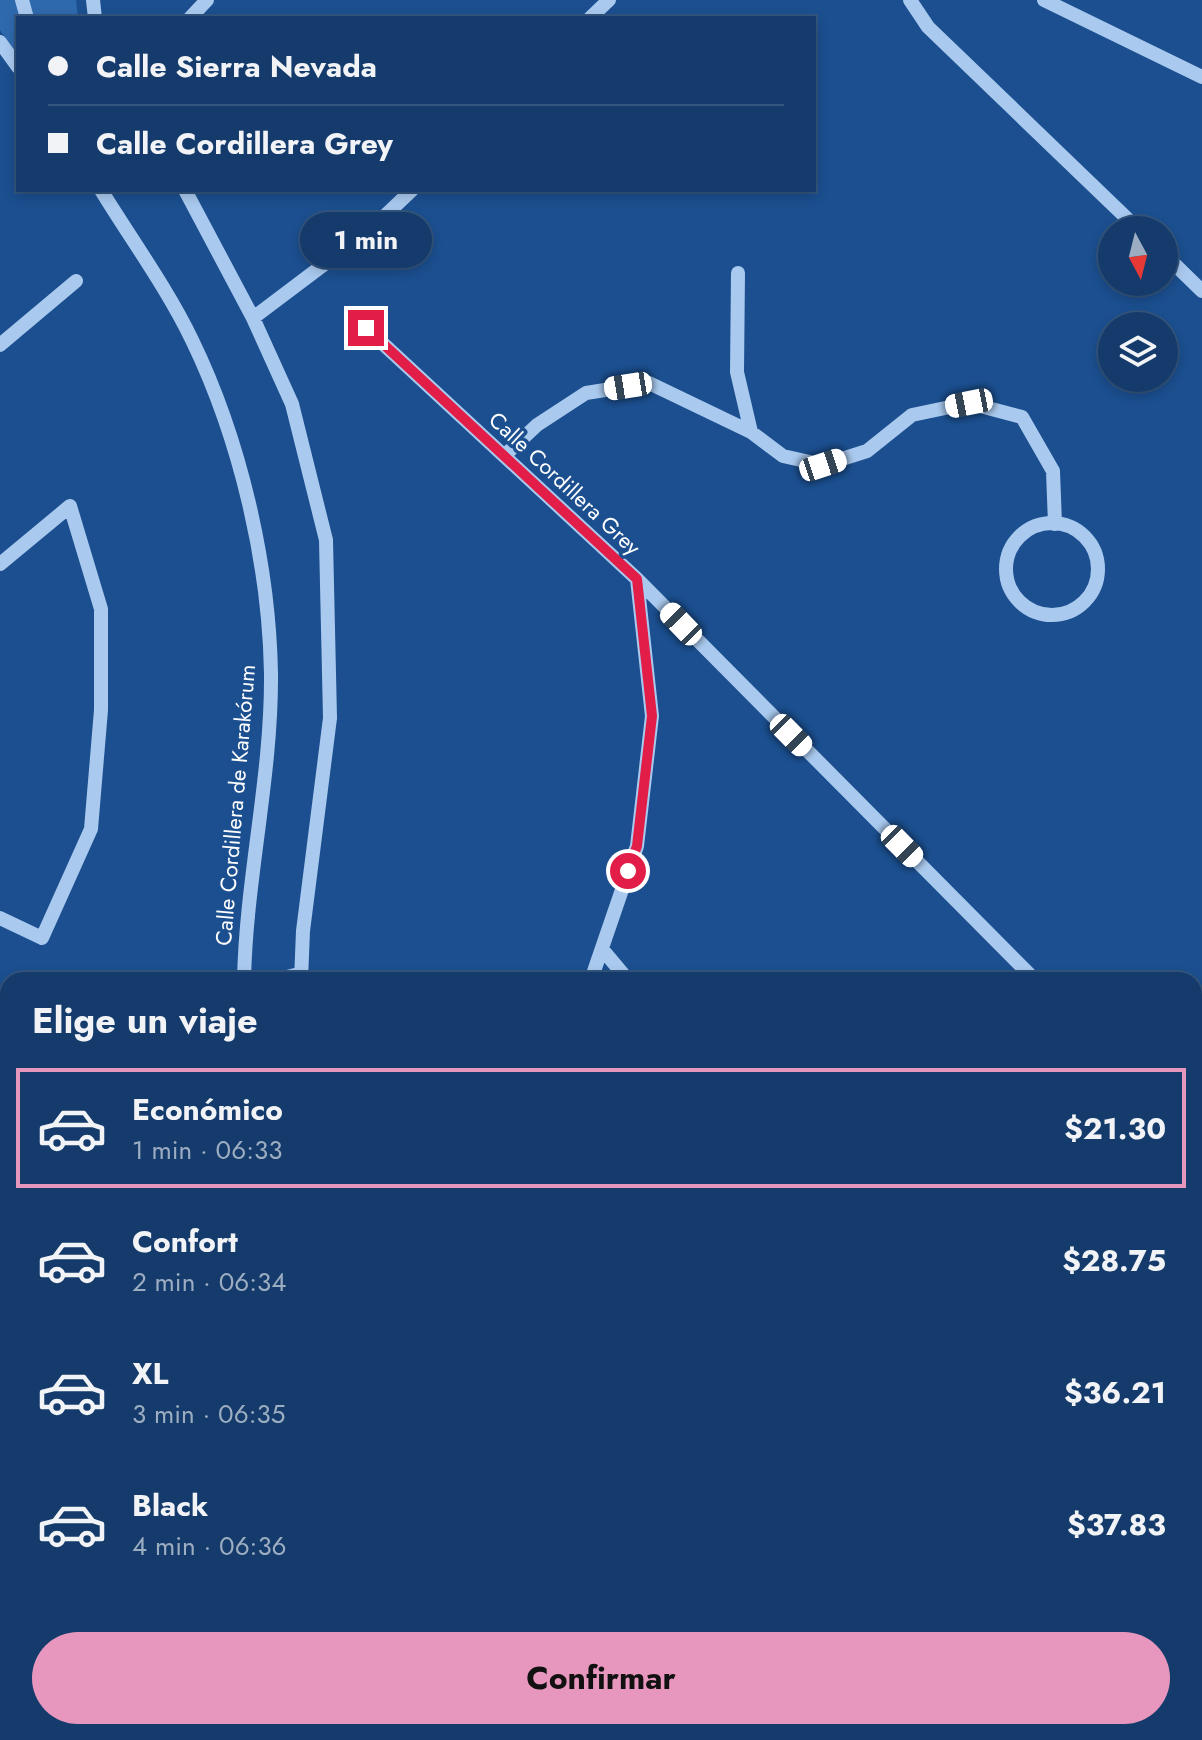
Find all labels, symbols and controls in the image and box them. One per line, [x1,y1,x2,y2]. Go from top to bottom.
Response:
text: Calle Sierra Nevada [96,45,377,88]
text: Calle Cordillera Grey [96,122,393,165]
callout: 1 min [300,212,432,268]
north arrow [1098,216,1178,296]
map controls [1098,216,1178,392]
text: 1 min [334,221,398,259]
route end [348,310,384,346]
button: layers [1098,312,1178,392]
car [602,370,654,402]
car [943,387,995,419]
street label: Calle Cordillera Grey [482,404,648,562]
car [796,446,850,484]
car [656,598,706,650]
street label: Calle Cordillera de Karakórum [207,663,263,947]
car [766,710,816,760]
car [877,821,927,871]
route start [610,853,646,889]
text: Elige un viaje [32,994,258,1046]
text: Económico [132,1088,283,1131]
icon: car [36,1092,108,1164]
text: $21.30 [1064,1107,1166,1150]
text: 1 min · 06:33 [132,1131,282,1169]
text: Confort [132,1220,238,1263]
icon: car [36,1224,108,1296]
text: $28.75 [1062,1239,1166,1282]
text: 2 min · 06:34 [132,1263,286,1301]
text: XL [132,1352,168,1395]
icon: car [36,1356,108,1428]
text: $36.21 [1064,1371,1166,1414]
text: 3 min · 06:35 [132,1395,285,1433]
text: Black [132,1484,208,1527]
icon: car [36,1488,108,1560]
text: $37.83 [1067,1503,1166,1546]
text: 4 min · 06:36 [132,1527,287,1565]
button: Confirmar [32,1632,1170,1724]

